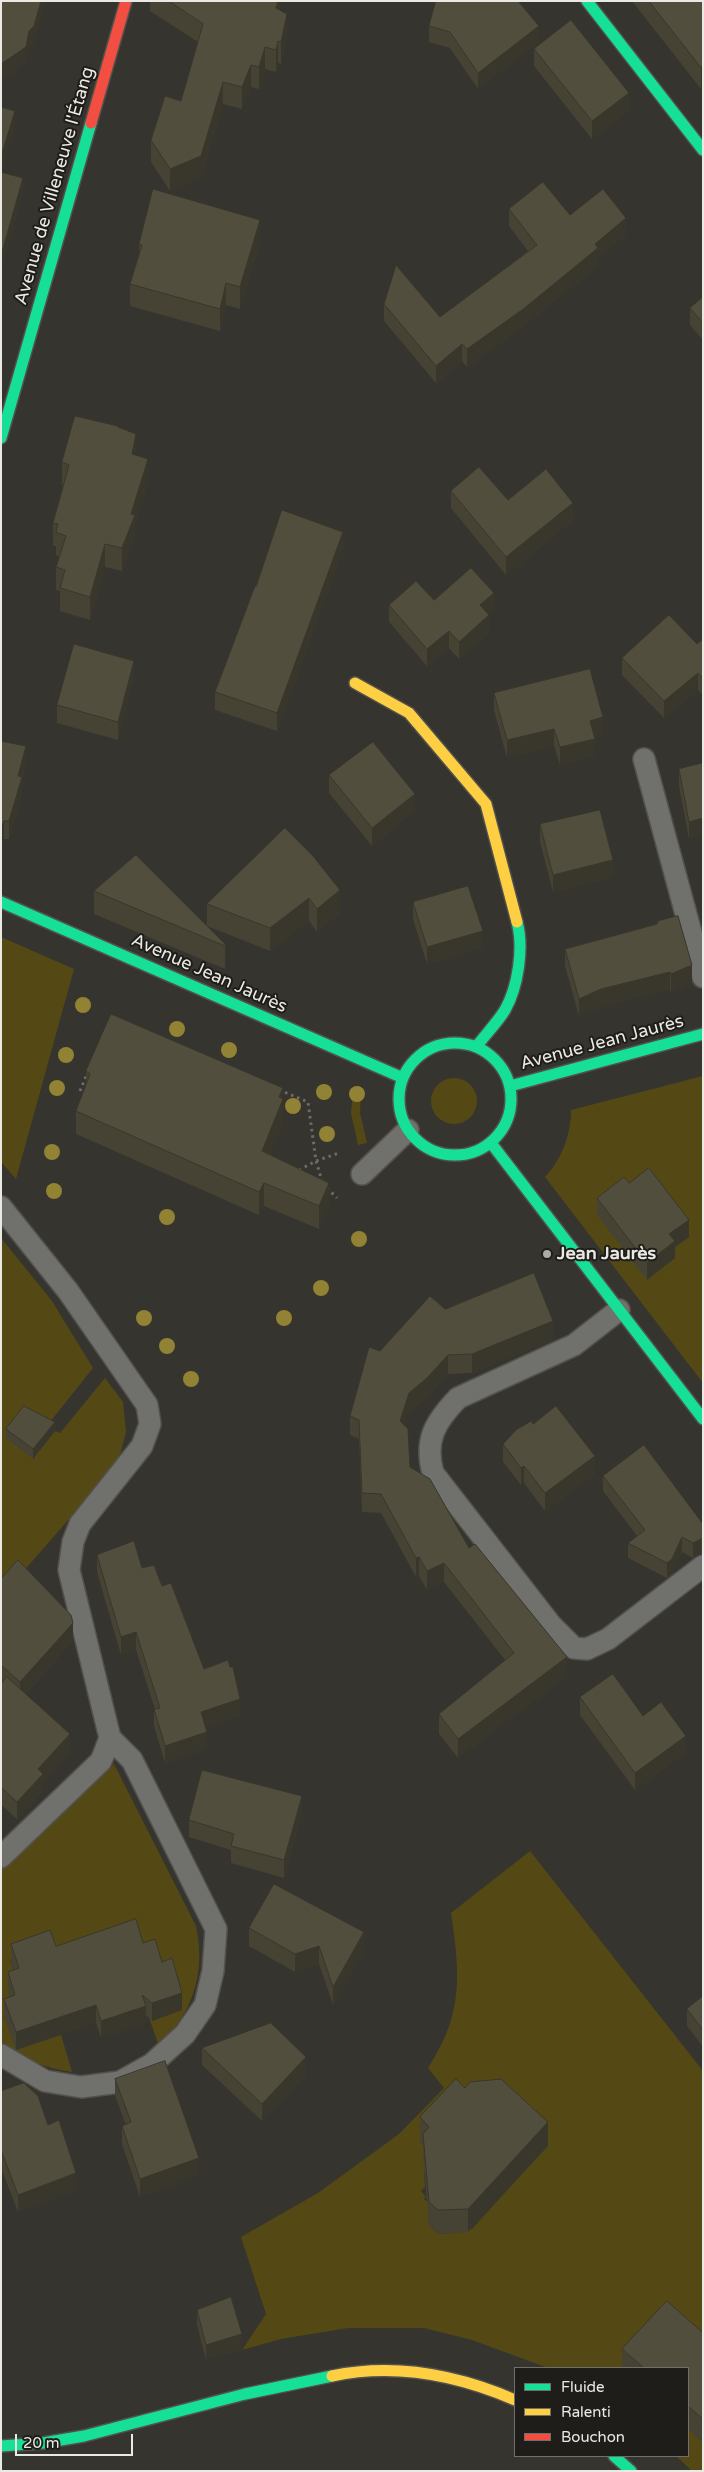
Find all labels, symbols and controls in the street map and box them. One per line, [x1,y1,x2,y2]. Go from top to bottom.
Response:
street label: Avenue de Villeneuve l'Étang [11,64,99,308]
street label: Avenue Jean Jaurès [128,930,290,1018]
street label: Avenue Jean Jaurès [518,1011,686,1075]
place label: Jean Jaurès [557,1243,656,1265]
marker: Jean Jaurès [541,1248,553,1260]
legend [514,2367,689,2457]
text: Fluide [561,2378,605,2396]
text: Ralenti [561,2403,611,2421]
scale bar [18,2424,135,2456]
text: Bouchon [561,2428,625,2446]
text: 20 m [23,2434,60,2452]

